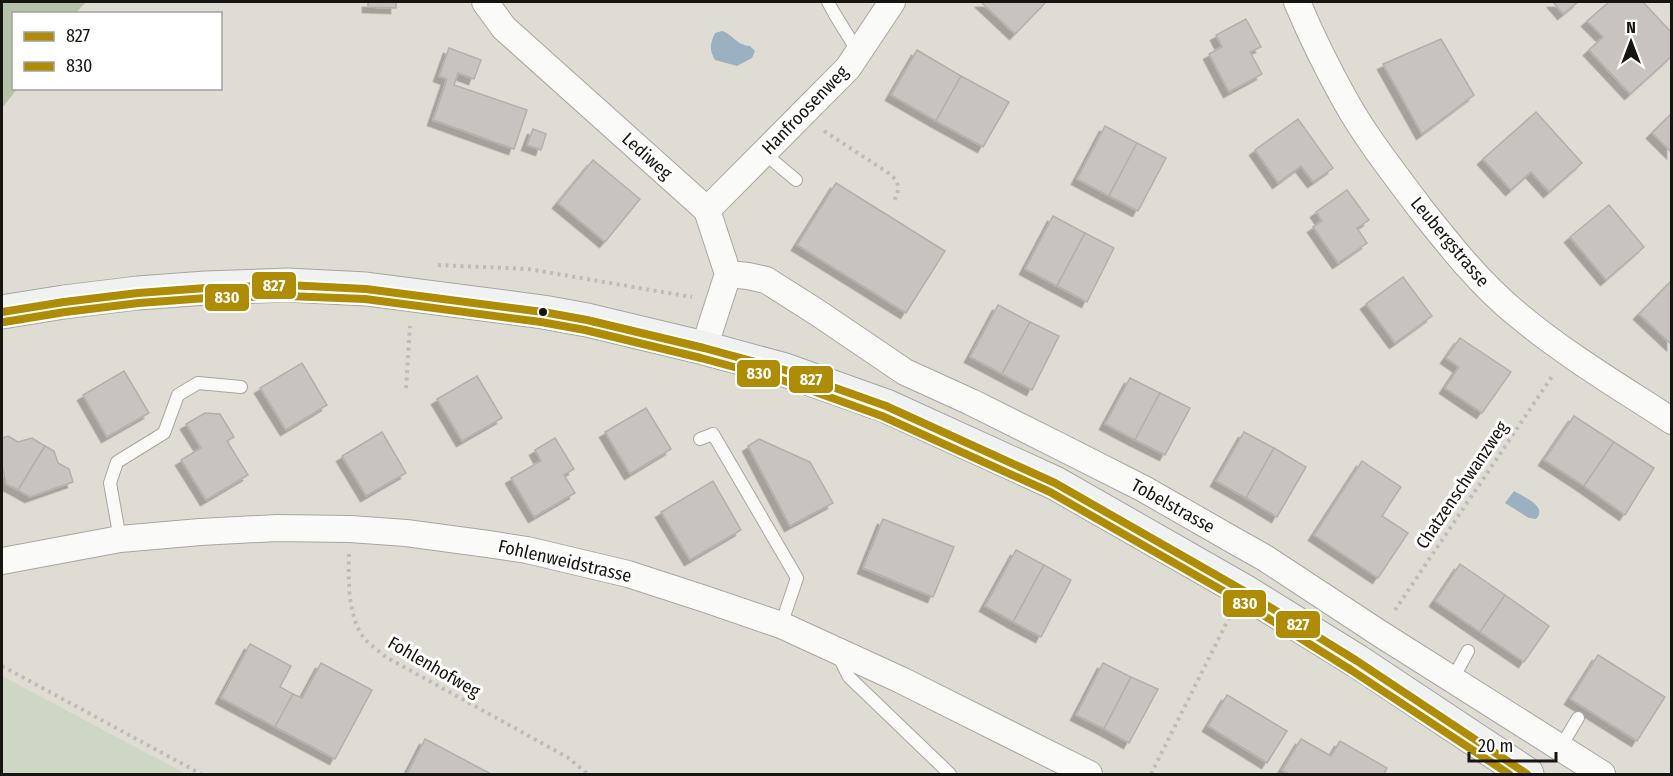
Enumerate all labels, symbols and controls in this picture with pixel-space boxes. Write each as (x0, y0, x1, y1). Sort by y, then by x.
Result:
legend (12, 12, 222, 90)
north arrow (1601, 12, 1661, 72)
text: N (1626, 18, 1636, 37)
text: 827 (66, 25, 90, 47)
text: 830 (66, 55, 93, 77)
street label: Hanfroosenweg (757, 61, 853, 159)
street label: Lediweg (617, 128, 677, 185)
street label: Leubergstrasse (1406, 192, 1494, 292)
line badge: 827 (251, 271, 297, 300)
text: 827 (263, 276, 285, 295)
line badge: 830 (204, 283, 250, 312)
text: 830 (215, 288, 240, 307)
unlabelled marker (537, 306, 549, 318)
line badge: 830 (736, 359, 781, 388)
text: 830 (747, 364, 772, 383)
line badge: 827 (788, 365, 834, 394)
text: 827 (800, 370, 822, 389)
street label: Chatzenschwanzweg (1411, 416, 1513, 553)
street label: Tobelstrasse (1127, 474, 1219, 538)
street label: Fohlenweidstrasse (496, 535, 634, 587)
line badge: 830 (1222, 589, 1267, 618)
text: 830 (1233, 594, 1258, 613)
line badge: 827 (1275, 610, 1321, 639)
text: 827 (1287, 615, 1309, 634)
street label: Fohlenhofweg (384, 632, 485, 703)
scale bar (1469, 725, 1556, 763)
text: 20 m (1478, 735, 1513, 757)

